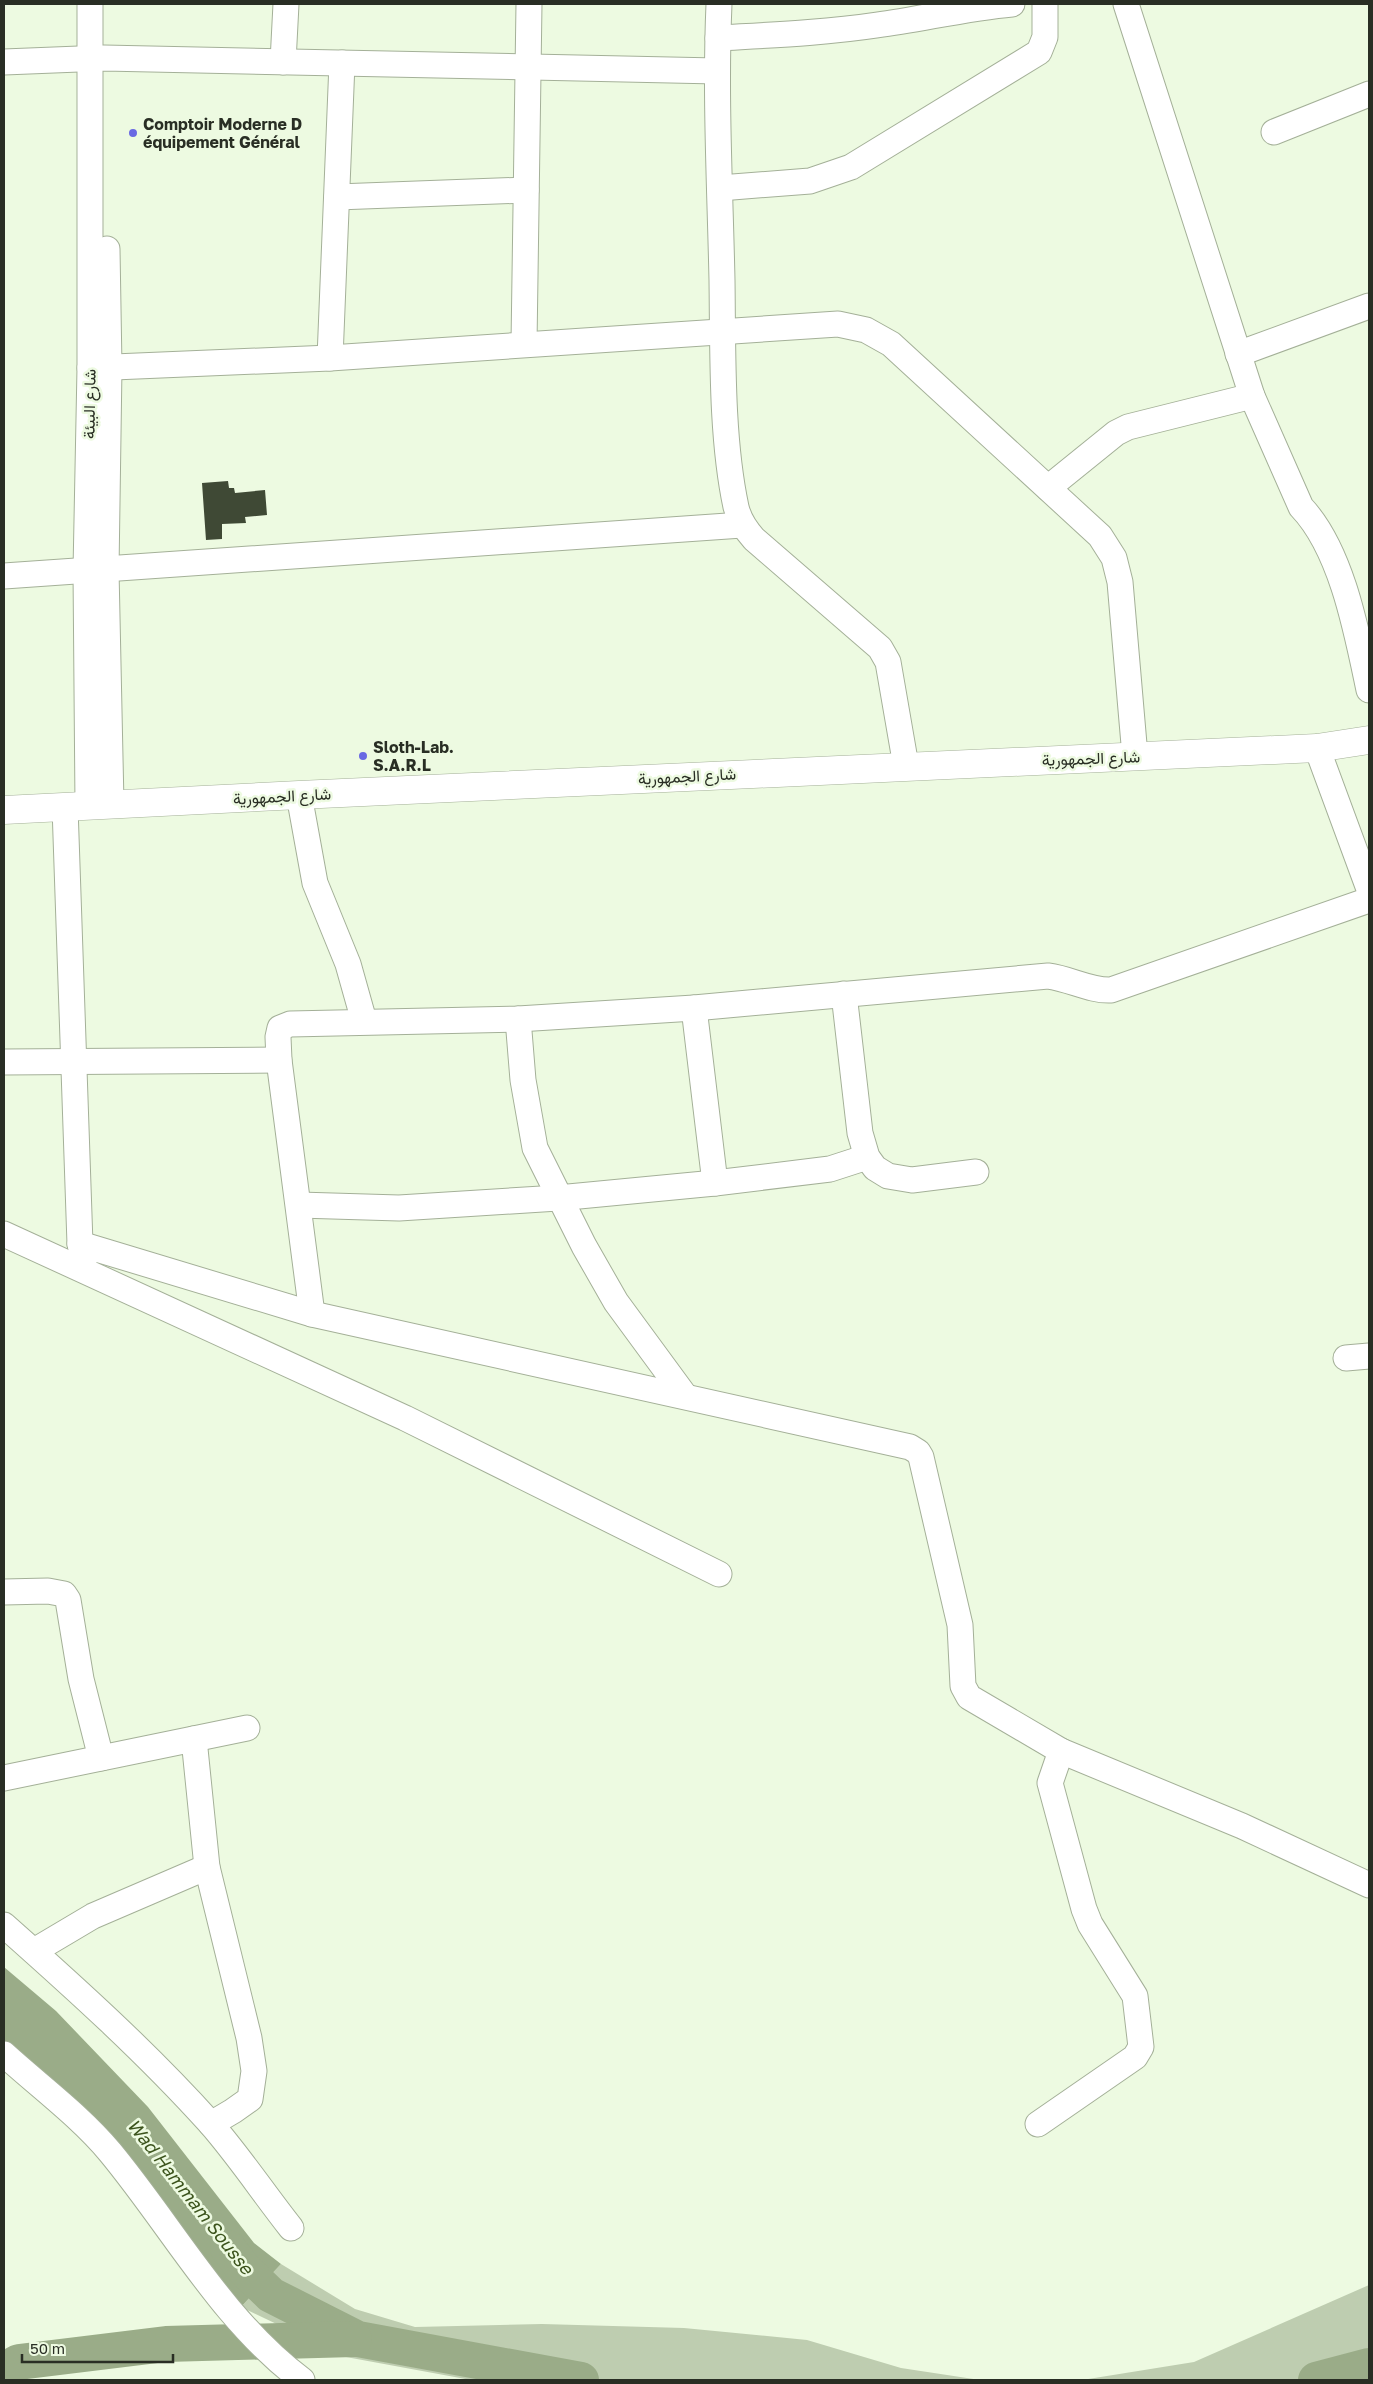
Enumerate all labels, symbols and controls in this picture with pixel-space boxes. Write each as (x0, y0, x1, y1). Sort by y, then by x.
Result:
place label: Comptoir Moderne D équipement Général (143, 114, 302, 152)
marker: Comptoir Moderne D équipement Général (127, 127, 139, 139)
street label: شارع البيئة (78, 369, 102, 439)
place label: Sloth-Lab. S.A.R.L (373, 737, 454, 775)
street label: شارع الجمهورية (1041, 746, 1141, 772)
marker: Sloth-Lab. S.A.R.L (357, 750, 369, 762)
street label: شارع الجمهورية (637, 763, 737, 791)
street label: شارع الجمهورية (232, 783, 332, 811)
water label: Wad Hammam Sousse (123, 2114, 259, 2280)
scale bar (22, 2332, 174, 2364)
text: 50 m (30, 2339, 65, 2357)

